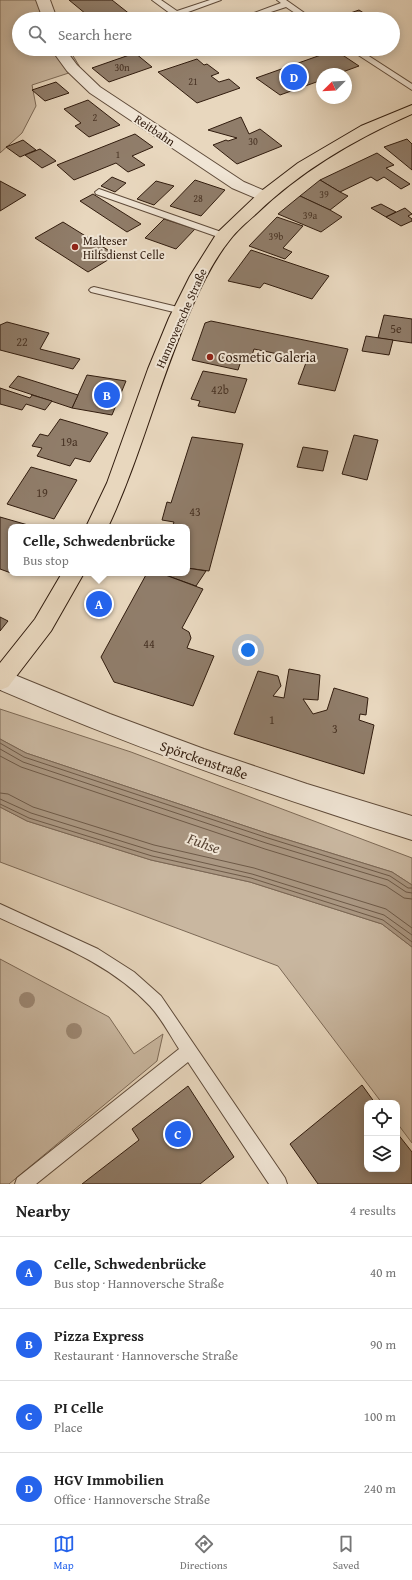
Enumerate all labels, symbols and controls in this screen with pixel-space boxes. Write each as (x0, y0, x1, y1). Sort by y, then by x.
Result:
search box (12, 12, 400, 56)
icon: search (26, 23, 48, 45)
text: Search here (58, 24, 132, 45)
house number: 30n (114, 60, 130, 75)
pin: D (281, 62, 307, 92)
north arrow (316, 68, 352, 104)
house number: 21 (188, 74, 198, 89)
house number: 2 (93, 110, 98, 125)
street label: Reitbahn (131, 110, 179, 150)
house number: 30 (248, 134, 258, 149)
house number: 1 (116, 147, 121, 162)
house number: 39 (319, 187, 329, 202)
house number: 28 (193, 191, 203, 206)
house number: 39a (303, 208, 317, 223)
house number: 39b (269, 229, 283, 244)
place label: Malteser Hilfsdienst Celle (83, 232, 165, 263)
marker: Malteser Hilfsdienst Celle (70, 242, 80, 252)
street label: Hannoversche Straße (151, 265, 211, 371)
house number: 5e (390, 320, 402, 337)
house number: 22 (16, 333, 28, 350)
place label: Cosmetic Galeria (218, 347, 317, 367)
marker: Cosmetic Galeria (205, 352, 215, 362)
pin: B (94, 380, 120, 410)
house number: 42b (211, 381, 229, 398)
house number: 19a (60, 433, 78, 450)
house number: 19 (36, 484, 48, 501)
house number: 43 (189, 503, 201, 520)
popup (8, 524, 190, 576)
text: Celle, Schwedenbrücke (23, 530, 175, 551)
text: Bus stop (23, 551, 69, 570)
pin: A (86, 589, 112, 619)
house number: 44 (143, 635, 155, 652)
your location (238, 640, 258, 660)
house number: 1 (269, 711, 275, 728)
house number: 3 (332, 720, 338, 737)
street label: Spörckenstraße (157, 736, 251, 785)
water label: Fuhse (184, 827, 223, 859)
map controls (364, 1100, 400, 1172)
button: locate (364, 1100, 400, 1136)
pin: C (165, 1119, 191, 1149)
button: layers (364, 1136, 400, 1172)
text: Nearby (16, 1198, 70, 1223)
text: 4 results (350, 1201, 396, 1220)
text: Celle, Schwedenbrücke (54, 1253, 206, 1274)
text: A (25, 1263, 33, 1282)
text: 40 m (370, 1263, 396, 1282)
text: Bus stop · Hannoversche Straße (54, 1274, 224, 1293)
text: Pizza Express (54, 1325, 144, 1346)
text: B (25, 1335, 33, 1354)
text: 90 m (370, 1335, 396, 1354)
text: Restaurant · Hannoversche Straße (54, 1346, 238, 1365)
text: PI Celle (54, 1397, 104, 1418)
text: C (25, 1407, 33, 1426)
text: 100 m (364, 1407, 396, 1426)
text: Place (54, 1418, 83, 1437)
text: HGV Immobilien (54, 1469, 164, 1490)
text: D (25, 1479, 33, 1498)
text: 240 m (364, 1479, 396, 1498)
text: Office · Hannoversche Straße (54, 1490, 210, 1509)
tab: Map (53, 1533, 75, 1573)
tab: Directions (180, 1533, 227, 1573)
tab: Saved (333, 1533, 359, 1573)

